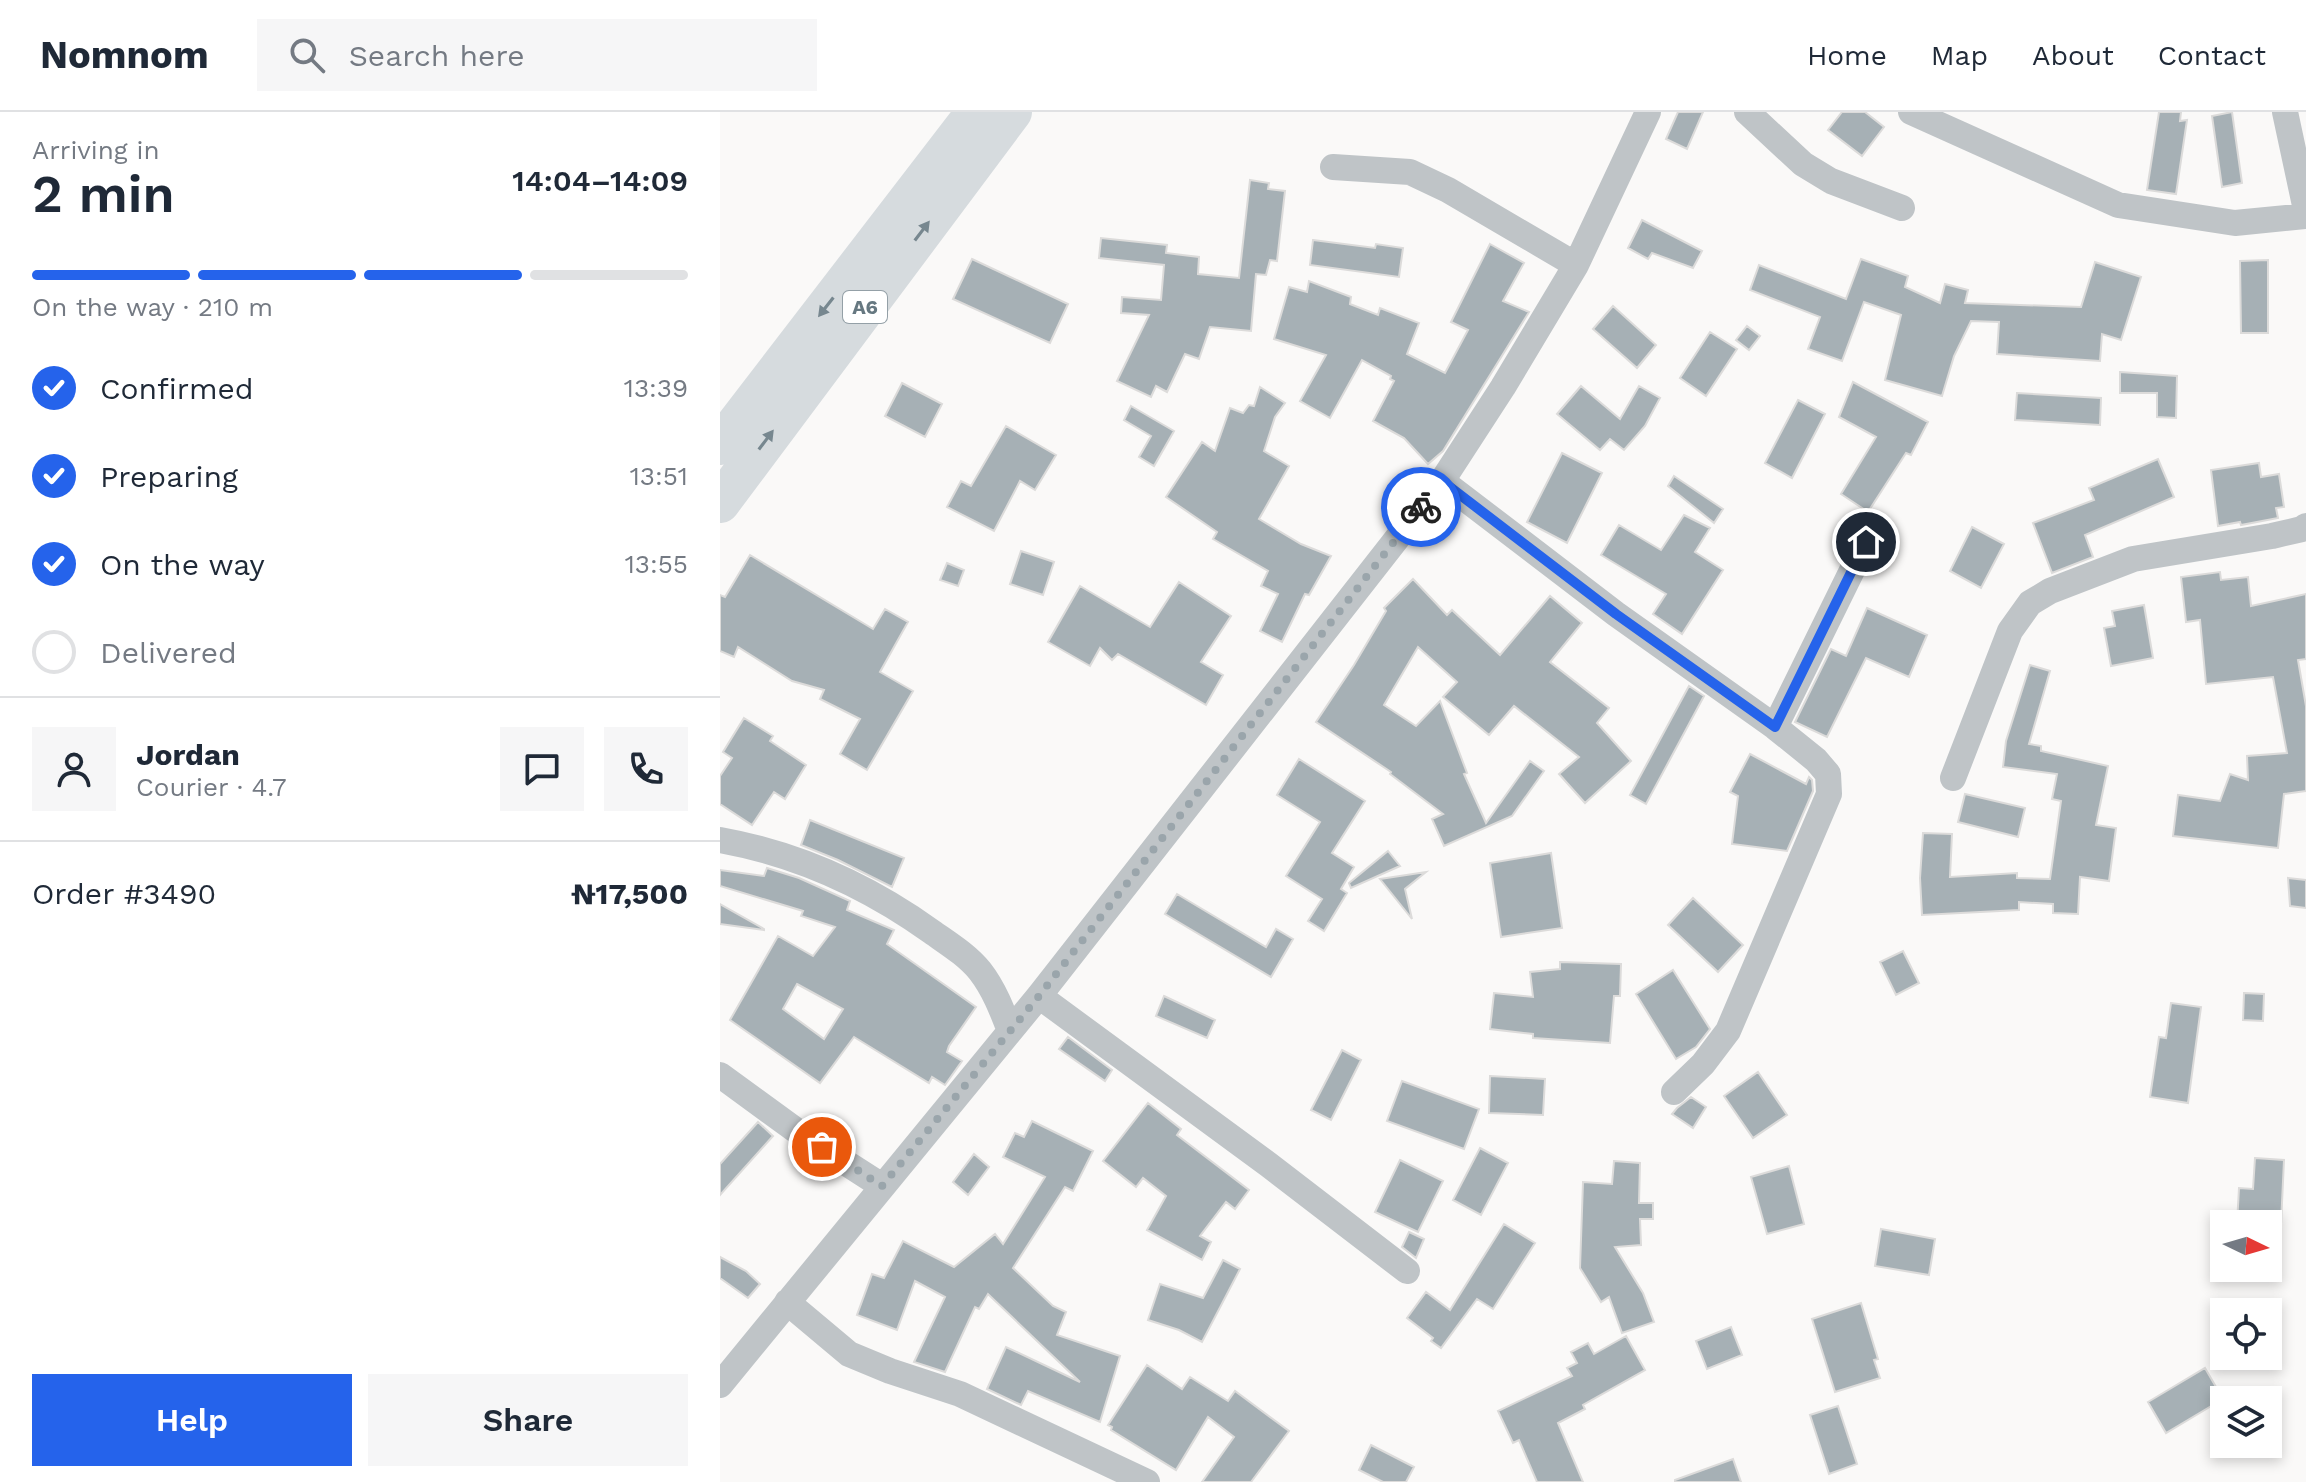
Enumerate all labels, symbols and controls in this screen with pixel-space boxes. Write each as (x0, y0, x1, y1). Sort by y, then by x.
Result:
search box (257, 19, 817, 91)
text: Nomnom (40, 33, 209, 77)
icon: search (285, 33, 329, 77)
text: Search here (349, 38, 524, 73)
text: Home (1807, 39, 1887, 72)
text: Map (1931, 39, 1988, 72)
text: About (2032, 39, 2114, 72)
text: Contact (2158, 39, 2266, 72)
text: Arriving in (32, 135, 160, 165)
text: 14:04–14:09 (512, 163, 688, 198)
text: 2 min (32, 164, 175, 225)
one-way arrow (913, 221, 929, 242)
road number: A6 (843, 291, 887, 323)
text: On the way · 210 m (32, 292, 273, 322)
one-way arrow (818, 297, 834, 317)
icon: check (32, 366, 76, 410)
text: Confirmed (100, 371, 254, 406)
text: 13:39 (624, 373, 688, 403)
one-way arrow (758, 430, 774, 450)
icon: check (32, 454, 76, 498)
text: Preparing (100, 459, 238, 494)
text: 13:51 (630, 461, 688, 491)
courier (1381, 467, 1461, 547)
icon: bike (1399, 485, 1443, 529)
pin (1832, 508, 1900, 576)
icon: home (1844, 520, 1888, 564)
icon: check (32, 542, 76, 586)
text: On the way (100, 547, 265, 582)
text: 13:55 (625, 549, 688, 579)
text: Delivered (100, 635, 237, 670)
button: person (32, 727, 116, 811)
button: chat (500, 727, 584, 811)
button: phone (604, 727, 688, 811)
text: Jordan (136, 737, 240, 772)
text: Courier · 4.7 (136, 772, 286, 802)
text: Order #3490 (32, 876, 216, 911)
text: ₦17,500 (571, 876, 688, 911)
pin (788, 1113, 856, 1181)
icon: bag (800, 1125, 844, 1169)
north arrow (2210, 1210, 2282, 1282)
map controls (2210, 1210, 2282, 1458)
button: locate (2210, 1298, 2282, 1370)
button: Help (32, 1374, 352, 1466)
button: Share (368, 1374, 688, 1466)
button: layers (2210, 1386, 2282, 1458)

